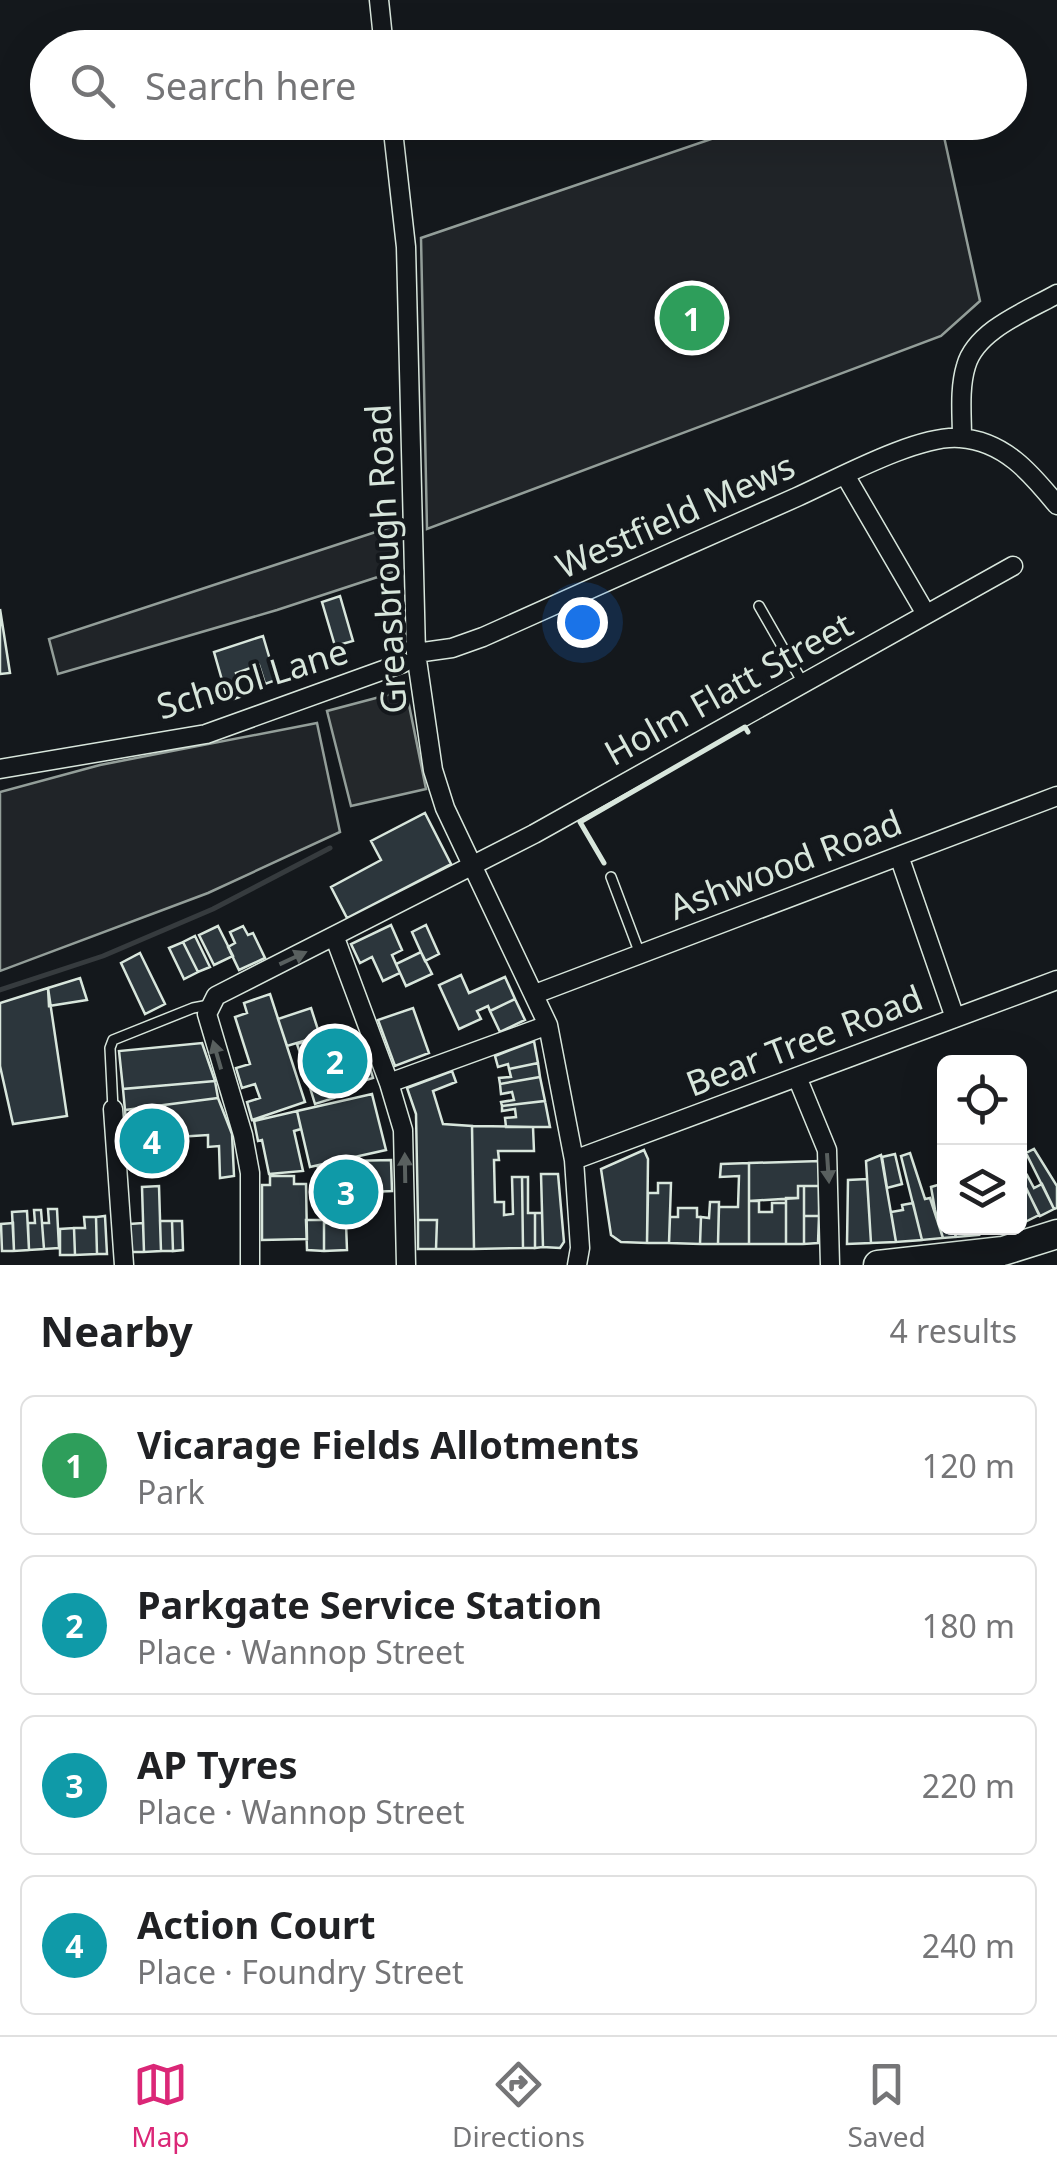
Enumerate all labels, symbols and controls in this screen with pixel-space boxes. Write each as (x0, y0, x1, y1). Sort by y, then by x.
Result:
search box (30, 30, 1027, 140)
icon: search (65, 58, 120, 113)
text: Search here (145, 59, 356, 111)
pin: 1 (660, 280, 724, 356)
street label: Greasbrough Road (353, 403, 417, 715)
street label: Westfield Mews (548, 441, 802, 589)
your location (557, 597, 608, 648)
street label: Holm Flatt Street (596, 600, 860, 776)
street label: School Lane (151, 627, 353, 729)
street label: Ashwood Road (662, 798, 908, 930)
one-way arrow (279, 949, 308, 966)
street label: Bear Tree Road (679, 973, 929, 1107)
pin: 2 (302, 1024, 368, 1098)
one-way arrow (209, 1039, 224, 1069)
map controls (937, 1055, 1027, 1235)
button: locate (937, 1055, 1027, 1145)
pin: 4 (120, 1104, 184, 1178)
button: layers (937, 1145, 1027, 1235)
one-way arrow (396, 1151, 412, 1183)
one-way arrow (820, 1153, 836, 1184)
pin: 3 (314, 1154, 378, 1230)
text: Nearby (40, 1302, 193, 1359)
text: 4 results (890, 1309, 1017, 1352)
text: Vicarage Fields Allotments (137, 1418, 639, 1470)
text: 1 (65, 1444, 84, 1487)
text: 120 m (922, 1444, 1015, 1487)
text: Park (137, 1470, 205, 1513)
text: Parkgate Service Station (137, 1578, 602, 1630)
text: 2 (65, 1604, 84, 1647)
text: 180 m (922, 1604, 1015, 1647)
text: Place · Wannop Street (137, 1630, 465, 1673)
text: AP Tyres (137, 1738, 298, 1790)
text: 3 (65, 1764, 84, 1807)
text: 220 m (922, 1764, 1015, 1807)
text: Place · Wannop Street (137, 1790, 465, 1833)
text: Action Court (137, 1898, 375, 1950)
text: 4 (65, 1924, 84, 1967)
text: 240 m (922, 1924, 1015, 1967)
text: Place · Foundry Street (137, 1950, 464, 1993)
tab: Map (131, 2057, 190, 2155)
tab: Directions (452, 2057, 585, 2155)
tab: Saved (847, 2057, 926, 2155)

